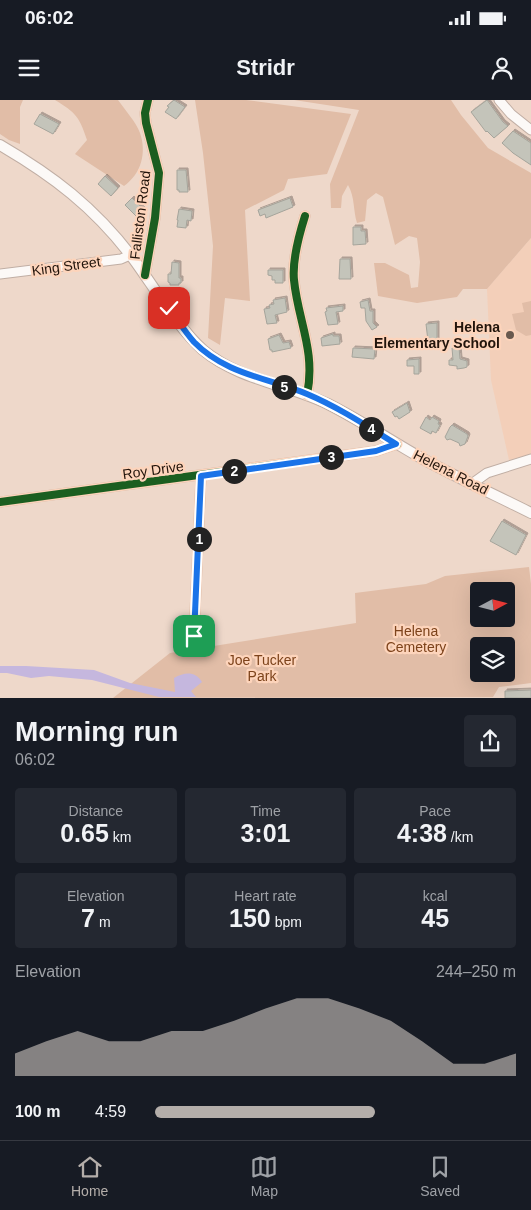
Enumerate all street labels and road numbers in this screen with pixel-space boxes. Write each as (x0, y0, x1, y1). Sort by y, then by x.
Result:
street label: Falliston Road (127, 170, 153, 260)
street label: King Street (31, 253, 102, 279)
street label: Helena Road (411, 446, 491, 498)
street label: Roy Drive (121, 458, 185, 482)

